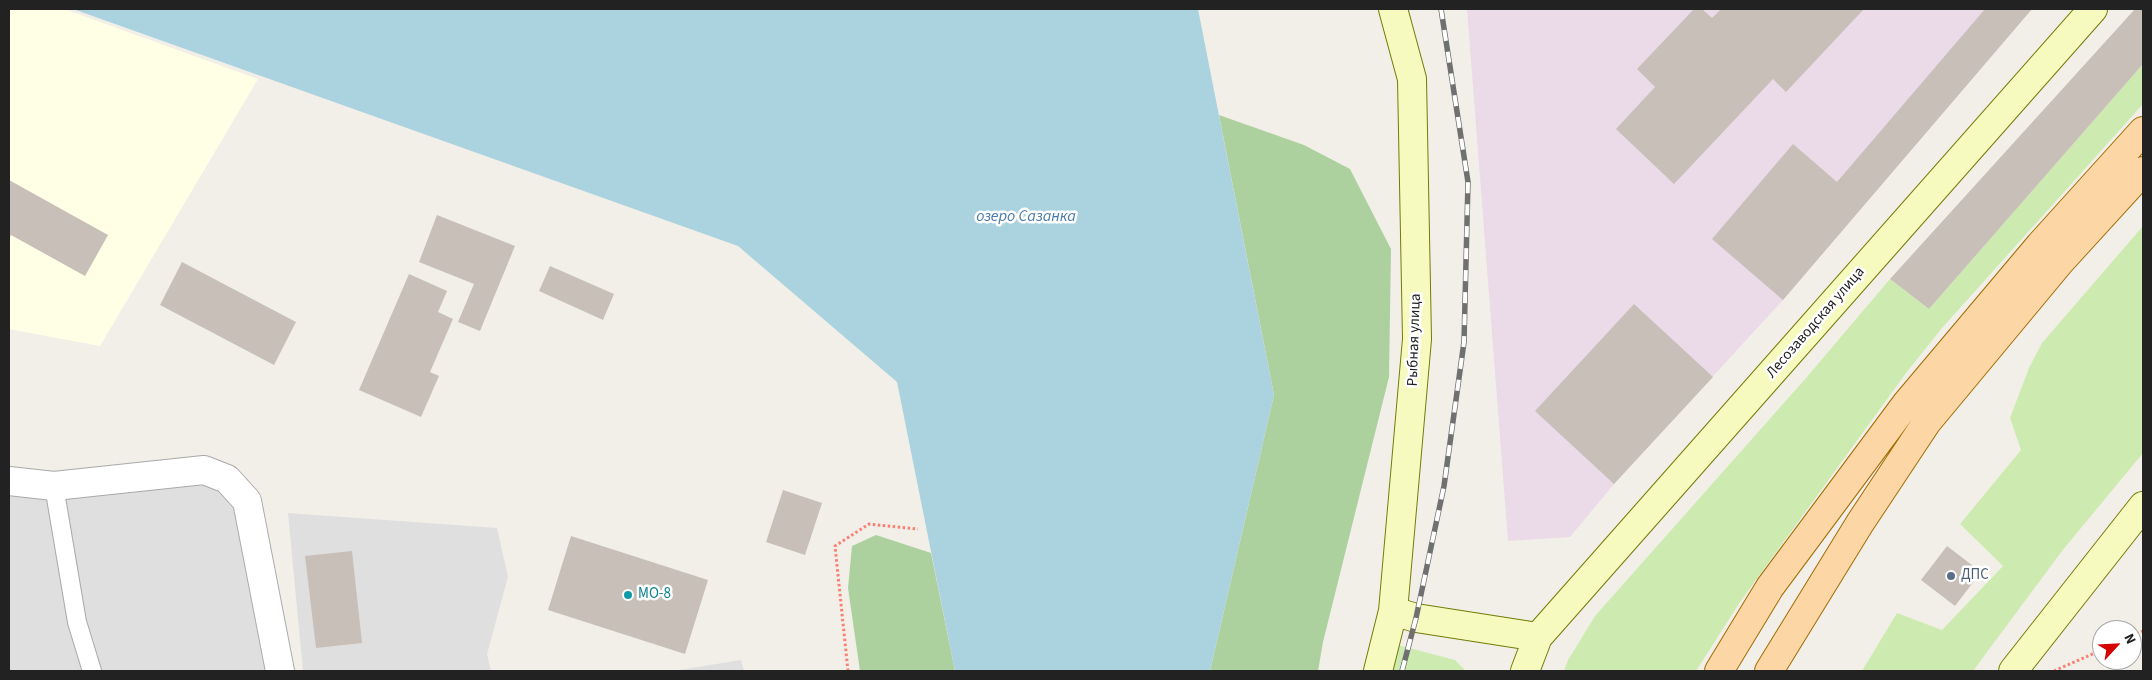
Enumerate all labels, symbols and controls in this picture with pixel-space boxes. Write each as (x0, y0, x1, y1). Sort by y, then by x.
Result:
water label: озеро Сазанка (976, 207, 1076, 227)
street label: Лесозаводская улица (1763, 264, 1869, 382)
street label: Рыбная улица (1404, 293, 1426, 387)
place label: ДПС (1961, 567, 1989, 585)
marker: ДПС (1945, 570, 1957, 582)
place label: MO-8 (638, 586, 671, 604)
marker: MO-8 (622, 589, 634, 601)
north arrow (2092, 620, 2142, 670)
text: N (2119, 631, 2141, 648)

